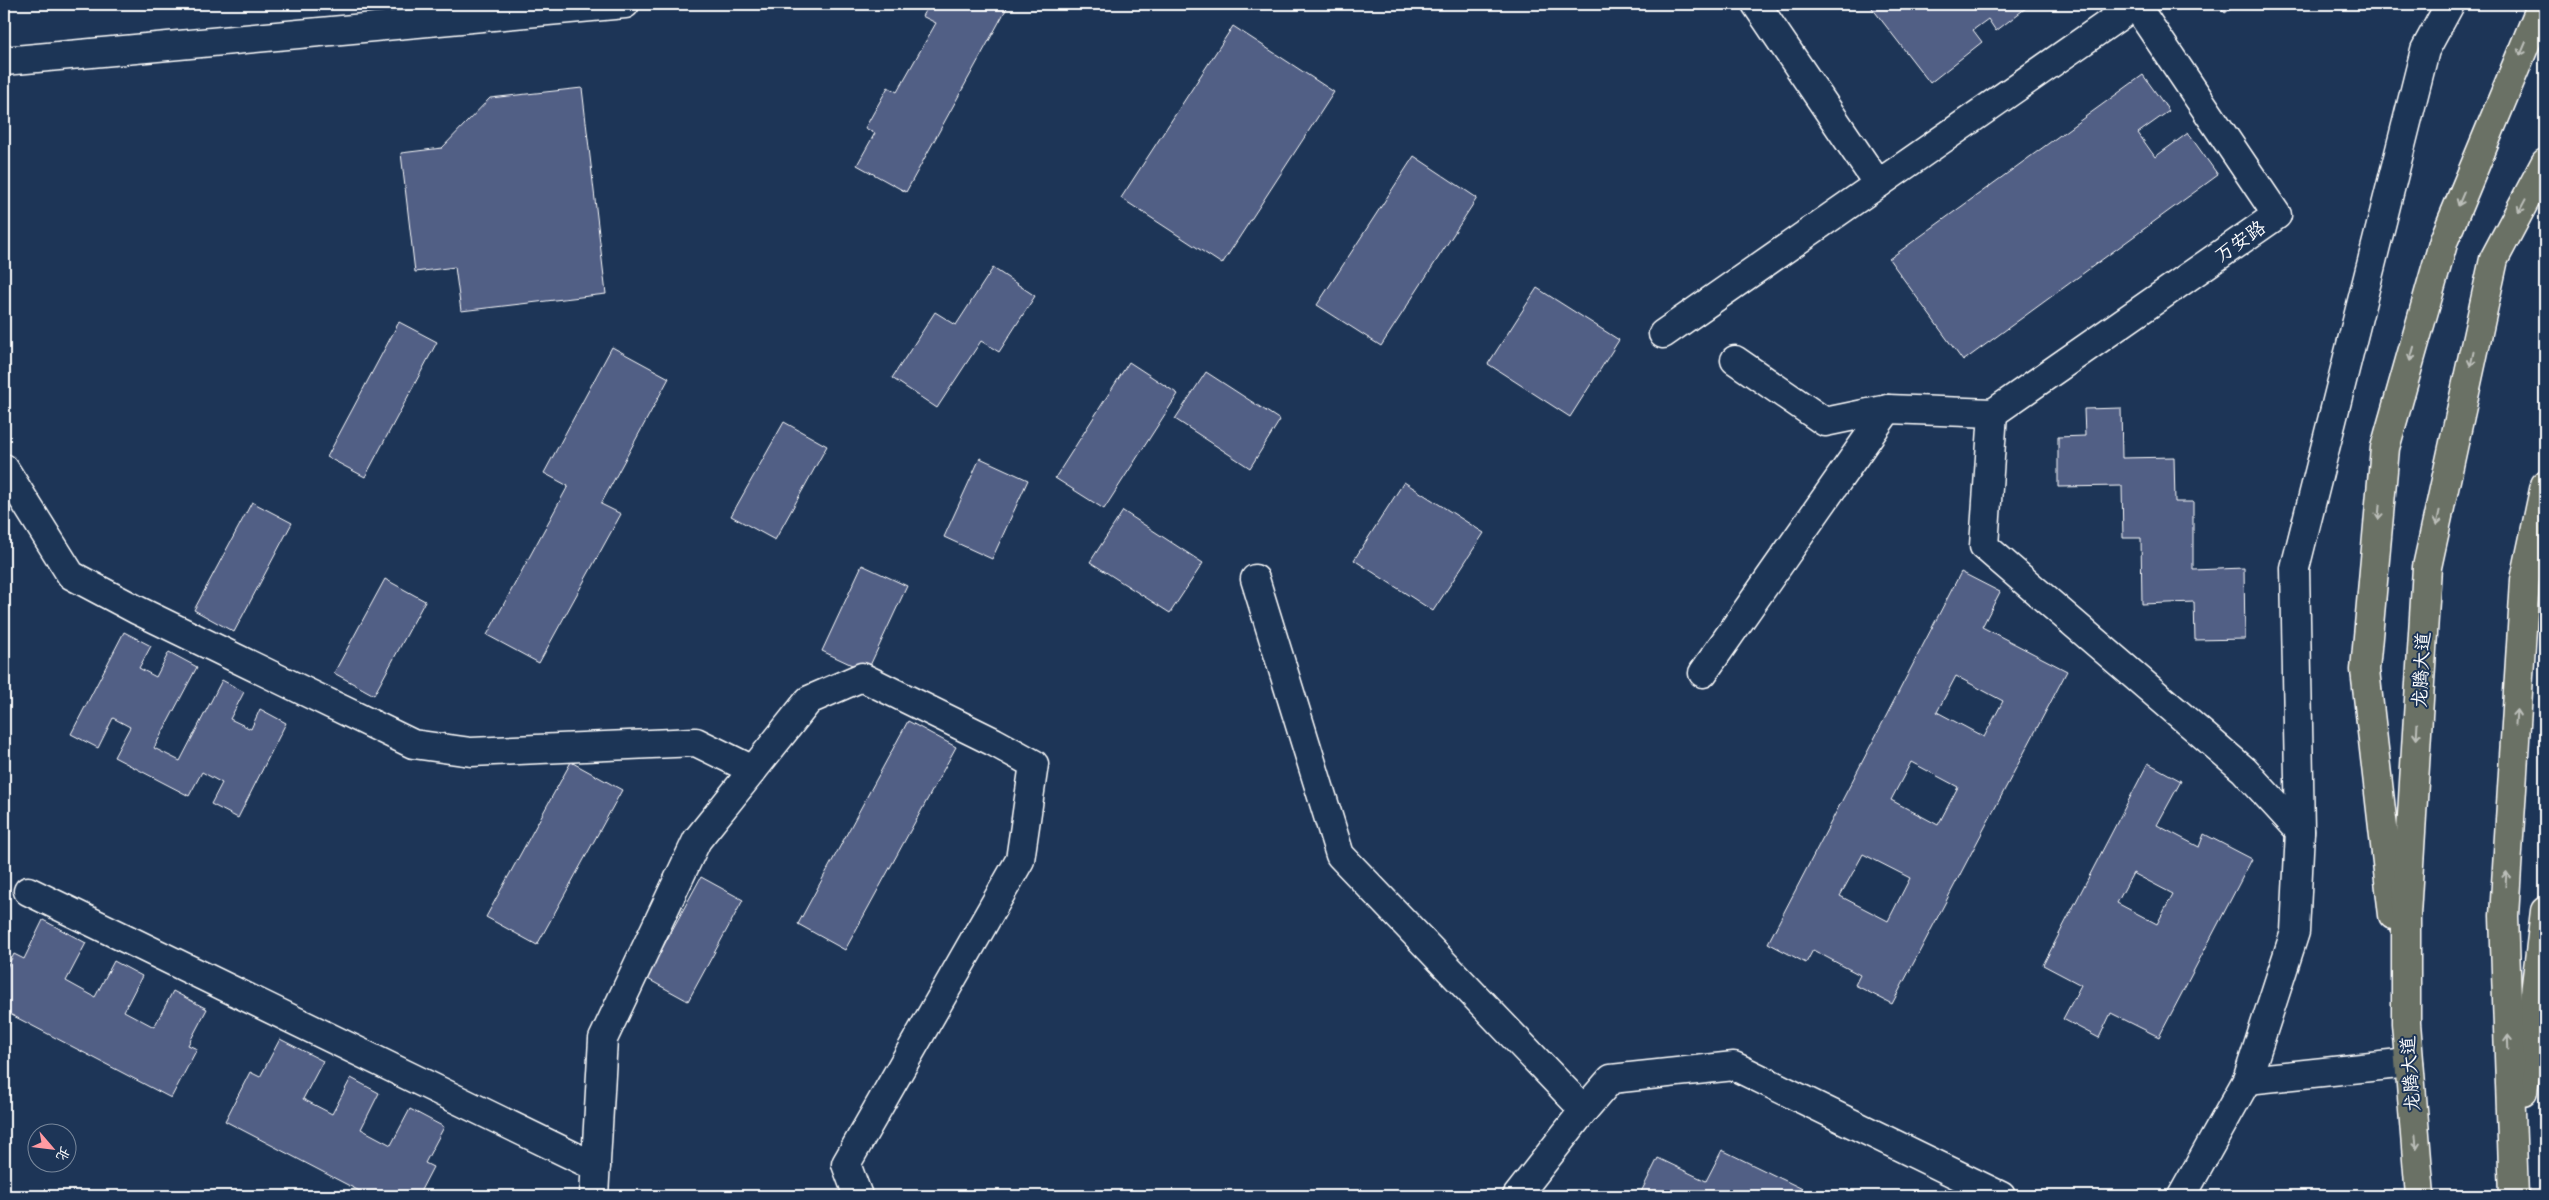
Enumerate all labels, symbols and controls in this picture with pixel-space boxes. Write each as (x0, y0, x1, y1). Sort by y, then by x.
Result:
one-way arrow (2518, 41, 2527, 56)
one-way arrow (2455, 191, 2465, 206)
one-way arrow (2517, 198, 2526, 213)
street label: 万安路 (2210, 215, 2270, 267)
one-way arrow (2406, 345, 2416, 361)
one-way arrow (2467, 351, 2477, 367)
one-way arrow (2374, 504, 2384, 520)
one-way arrow (2433, 510, 2442, 526)
street label: 龙腾大道 (2408, 631, 2434, 709)
one-way arrow (2512, 710, 2521, 726)
one-way arrow (2413, 723, 2422, 739)
one-way arrow (2502, 872, 2511, 888)
one-way arrow (2503, 1034, 2513, 1050)
street label: 龙腾大道 (2396, 1035, 2424, 1113)
north arrow (28, 1122, 78, 1172)
one-way arrow (2411, 1133, 2420, 1149)
text: 北 (52, 1144, 74, 1164)

